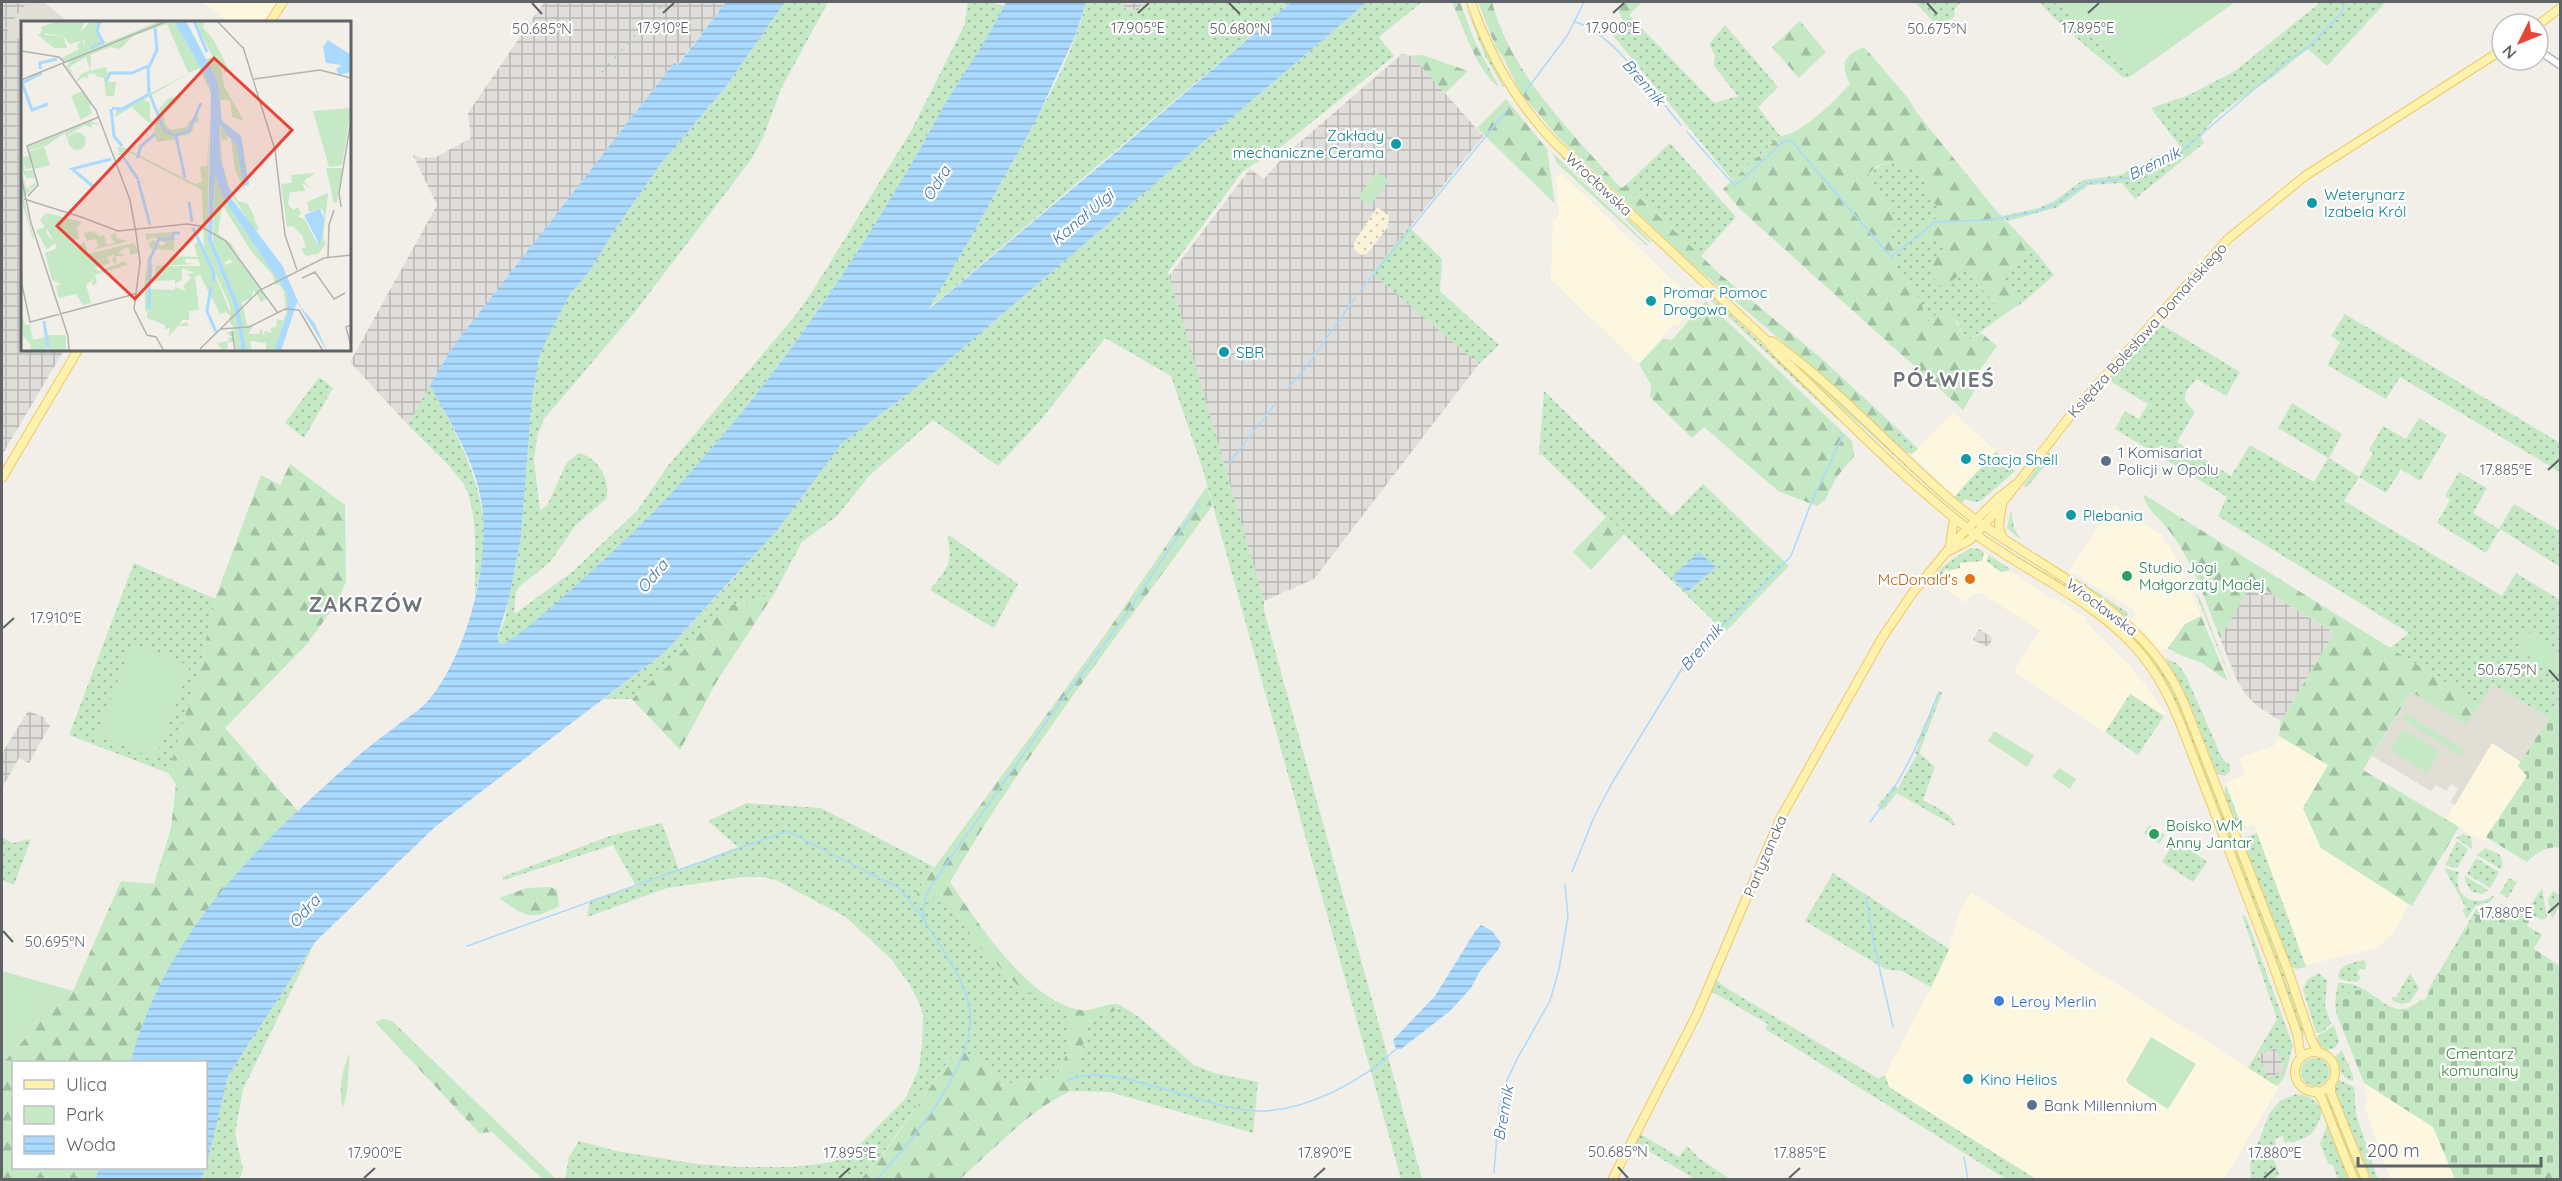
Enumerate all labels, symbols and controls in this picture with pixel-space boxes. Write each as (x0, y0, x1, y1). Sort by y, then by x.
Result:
north arrow (2490, 12, 2550, 72)
text: 17.910°E (637, 18, 689, 37)
text: 17.905°E (1111, 18, 1165, 37)
text: 17.900°E (1586, 18, 1640, 37)
text: 17.895°E (2061, 18, 2115, 37)
text: 50.685°N (512, 19, 572, 38)
text: 50.680°N (1210, 19, 1270, 38)
text: 50.675°N (1907, 19, 1967, 38)
inset map (21, 21, 351, 351)
text: N (2498, 41, 2520, 63)
water label: Brennik (1618, 54, 1671, 111)
place label: Zakłady mechaniczne Cerama (1233, 126, 1384, 162)
marker: Zakłady mechaniczne Cerama (1389, 137, 1403, 151)
water label: Brennik (2125, 141, 2185, 184)
street label: Wrocławska (1562, 148, 1636, 220)
water label: Odra (918, 161, 955, 204)
water label: Kanał Ulgi (1047, 184, 1119, 249)
place label: Weterynarz Izabela Król (2324, 185, 2407, 221)
marker: Weterynarz Izabela Król (2305, 196, 2319, 210)
street label: Księdza Bolesława Domańskiego (2063, 239, 2231, 421)
place label: Promar Pomoc Drogowa (1663, 283, 1768, 319)
marker: Promar Pomoc Drogowa (1644, 294, 1658, 308)
place label: SBR (1236, 343, 1264, 362)
marker: SBR (1217, 345, 1231, 359)
district label: PÓŁWIEŚ (1893, 366, 1995, 392)
place label: 1 Komisariat Policji w Opolu (2118, 443, 2219, 479)
place label: Stacja Shell (1978, 450, 2058, 469)
marker: Stacja Shell (1959, 452, 1973, 466)
marker: 1 Komisariat Policji w Opolu (2099, 454, 2113, 468)
text: 17.885°E (2480, 460, 2532, 479)
place label: Plebania (2083, 506, 2143, 525)
marker: Plebania (2064, 508, 2078, 522)
water label: Odra (632, 554, 673, 597)
place label: Studio Jogi Małgorzaty Madej (2139, 558, 2265, 594)
marker: Studio Jogi Małgorzaty Madej (2120, 569, 2134, 583)
place label: McDonald's (1878, 570, 1958, 589)
marker: McDonald's (1963, 572, 1977, 586)
street label: Wrocławska (2063, 574, 2141, 640)
district label: ZAKRZÓW (308, 591, 424, 617)
text: 17.910°E (30, 608, 82, 627)
water label: Brennik (1675, 618, 1728, 675)
text: 50.675°N (2477, 660, 2537, 679)
street label: Partyzancka (1739, 812, 1791, 900)
place label: Boisko WM Anny Jantar (2166, 816, 2252, 852)
marker: Boisko WM Anny Jantar (2147, 827, 2161, 841)
water label: Odra (284, 889, 325, 932)
text: 17.880°E (2479, 903, 2533, 922)
text: 50.695°N (25, 932, 85, 951)
place label: Leroy Merlin (2011, 992, 2097, 1011)
marker: Leroy Merlin (1992, 994, 2006, 1008)
park label: Cmentarz komunalny (2441, 1044, 2519, 1080)
legend (12, 1061, 207, 1169)
place label: Kino Helios (1980, 1070, 2057, 1089)
marker: Kino Helios (1961, 1072, 1975, 1086)
text: Ulica (66, 1073, 107, 1096)
water label: Brennik (1488, 1082, 1518, 1142)
place label: Bank Millennium (2044, 1096, 2157, 1115)
marker: Bank Millennium (2025, 1098, 2039, 1112)
text: Park (66, 1103, 104, 1126)
scale bar (2358, 1130, 2541, 1168)
text: Woda (66, 1133, 116, 1156)
text: 200 m (2367, 1139, 2420, 1162)
text: 50.685°N (1588, 1142, 1648, 1161)
text: 17.900°E (348, 1143, 402, 1162)
text: 17.895°E (823, 1143, 877, 1162)
text: 17.890°E (1298, 1143, 1352, 1162)
text: 17.885°E (1774, 1143, 1826, 1162)
text: 17.880°E (2248, 1143, 2302, 1162)

